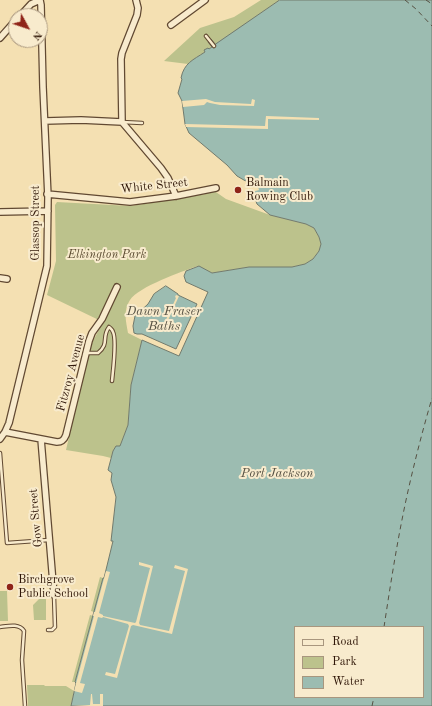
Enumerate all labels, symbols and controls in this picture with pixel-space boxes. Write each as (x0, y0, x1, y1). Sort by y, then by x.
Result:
north arrow (8, 8, 48, 48)
text: N (30, 29, 44, 42)
street label: White Street (120, 175, 188, 197)
place label: Balmain Rowing Club (246, 176, 313, 204)
street label: Glassop Street (29, 185, 43, 261)
marker: Balmain Rowing Club (233, 185, 243, 195)
park label: Elkington Park (68, 248, 146, 262)
water label: Dawn Fraser Baths (127, 304, 201, 335)
street label: Fitzroy Avenue (54, 333, 88, 413)
water label: Port Jackson (241, 466, 313, 482)
street label: Gow Street (26, 488, 46, 548)
place label: Birchgrove Public School (18, 573, 88, 601)
marker: Birchgrove Public School (5, 582, 15, 592)
legend (294, 626, 424, 698)
text: Road (332, 636, 359, 648)
text: Park (332, 656, 357, 668)
text: Water (332, 676, 364, 688)

